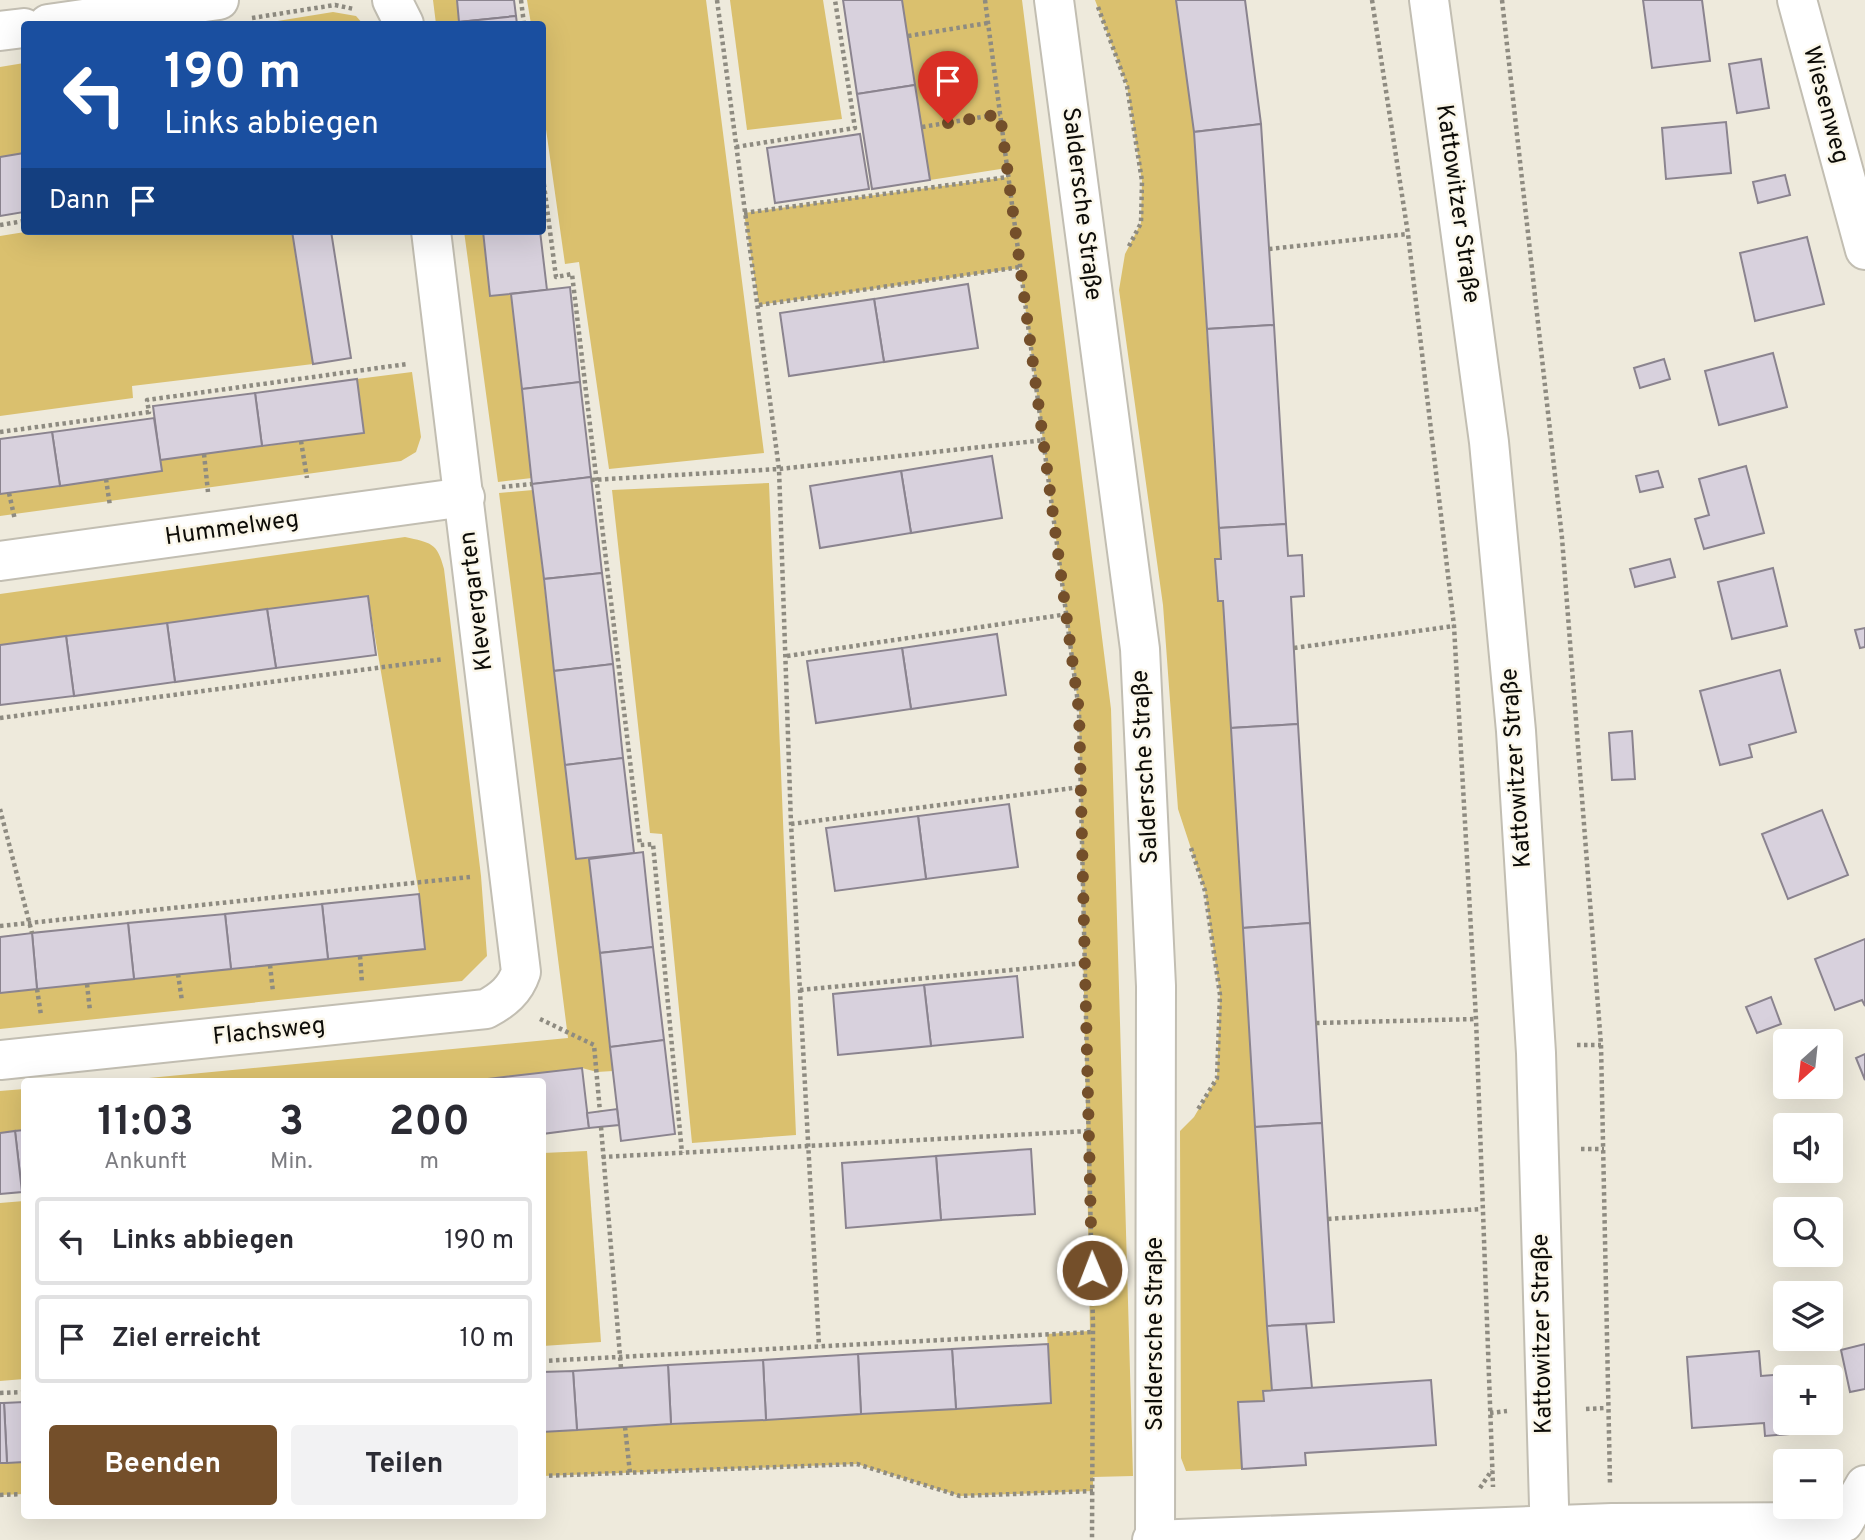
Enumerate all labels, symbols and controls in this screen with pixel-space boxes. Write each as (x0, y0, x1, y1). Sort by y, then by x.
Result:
street label: Wiesenweg (1795, 43, 1855, 167)
text: 190 m (164, 44, 301, 106)
icon: left (49, 49, 140, 140)
pin (918, 51, 978, 123)
icon: arrive (929, 62, 967, 100)
street label: Kattowitzer Straße (1428, 103, 1486, 305)
text: Links abbiegen (164, 105, 379, 145)
street label: Saldersche Straße (1054, 106, 1108, 302)
icon: arrive (124, 182, 162, 220)
text: Dann (49, 185, 110, 218)
street label: Hummelweg (163, 505, 301, 553)
street label: Klevergarten (454, 529, 500, 673)
street label: Kattowitzer Straße (1495, 667, 1539, 869)
street label: Saldersche Straße (1126, 669, 1166, 865)
street label: Flachsweg (211, 1011, 327, 1053)
north arrow (1773, 1029, 1843, 1099)
map controls (1773, 1029, 1843, 1519)
text: 11:03 (97, 1097, 194, 1150)
text: 3 (279, 1097, 304, 1150)
text: 200 (389, 1097, 470, 1150)
button: sound (1773, 1113, 1843, 1183)
text: Ankunft (104, 1148, 187, 1177)
text: Min. (270, 1148, 313, 1177)
text: m (420, 1148, 439, 1177)
button: search (1773, 1197, 1843, 1267)
icon: left (53, 1222, 91, 1260)
text: Links abbiegen (112, 1225, 294, 1258)
text: 190 m (444, 1225, 514, 1258)
position arrow (1055, 1233, 1129, 1307)
street label: Kattowitzer Straße (1526, 1234, 1560, 1434)
street label: Saldersche Straße (1141, 1237, 1171, 1431)
button: layers (1773, 1281, 1843, 1351)
icon: arrive (53, 1320, 91, 1358)
text: Ziel erreicht (112, 1323, 261, 1356)
text: 10 m (459, 1323, 514, 1356)
button: + (1773, 1365, 1843, 1435)
button: Beenden (49, 1425, 277, 1505)
button: Teilen (291, 1425, 518, 1505)
button: − (1773, 1449, 1843, 1519)

